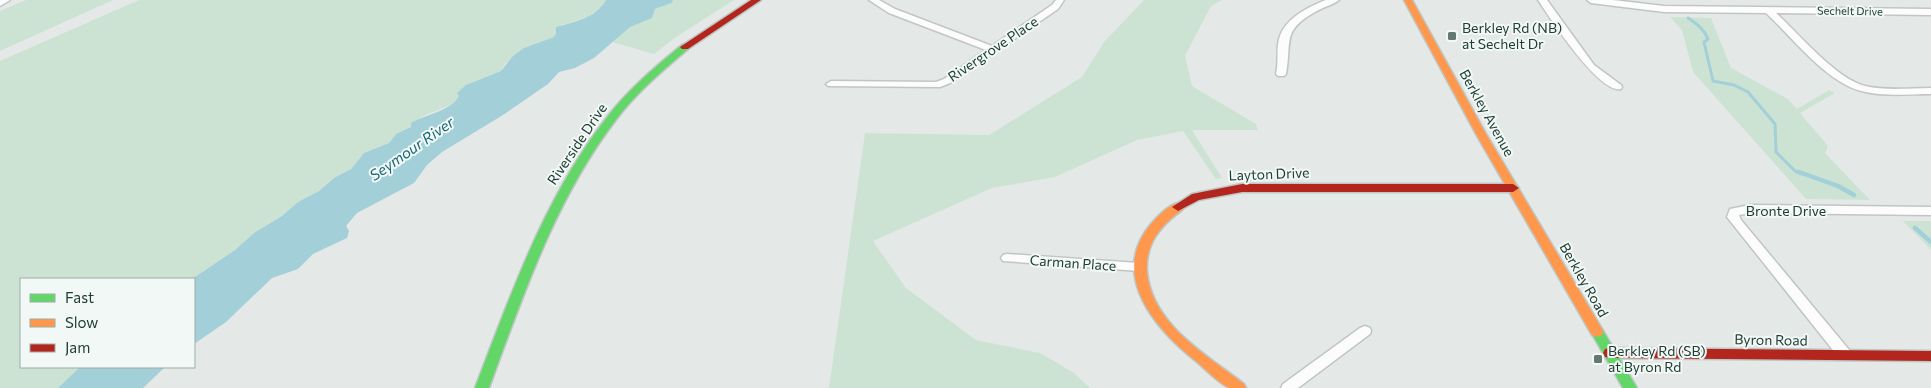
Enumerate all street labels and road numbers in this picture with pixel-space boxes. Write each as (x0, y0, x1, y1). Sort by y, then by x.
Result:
street label: Sechelt Drive (1817, 3, 1883, 18)
street label: Rivergrove Place (944, 12, 1041, 85)
street label: Berkley Avenue (1456, 66, 1518, 159)
street label: Riverside Drive (543, 100, 610, 188)
street label: Layton Drive (1228, 164, 1310, 183)
street label: Bronte Drive (1746, 202, 1826, 219)
street label: Berkley Road (1556, 240, 1613, 320)
street label: Carman Place (1029, 251, 1117, 274)
street label: Byron Road (1734, 330, 1808, 349)

